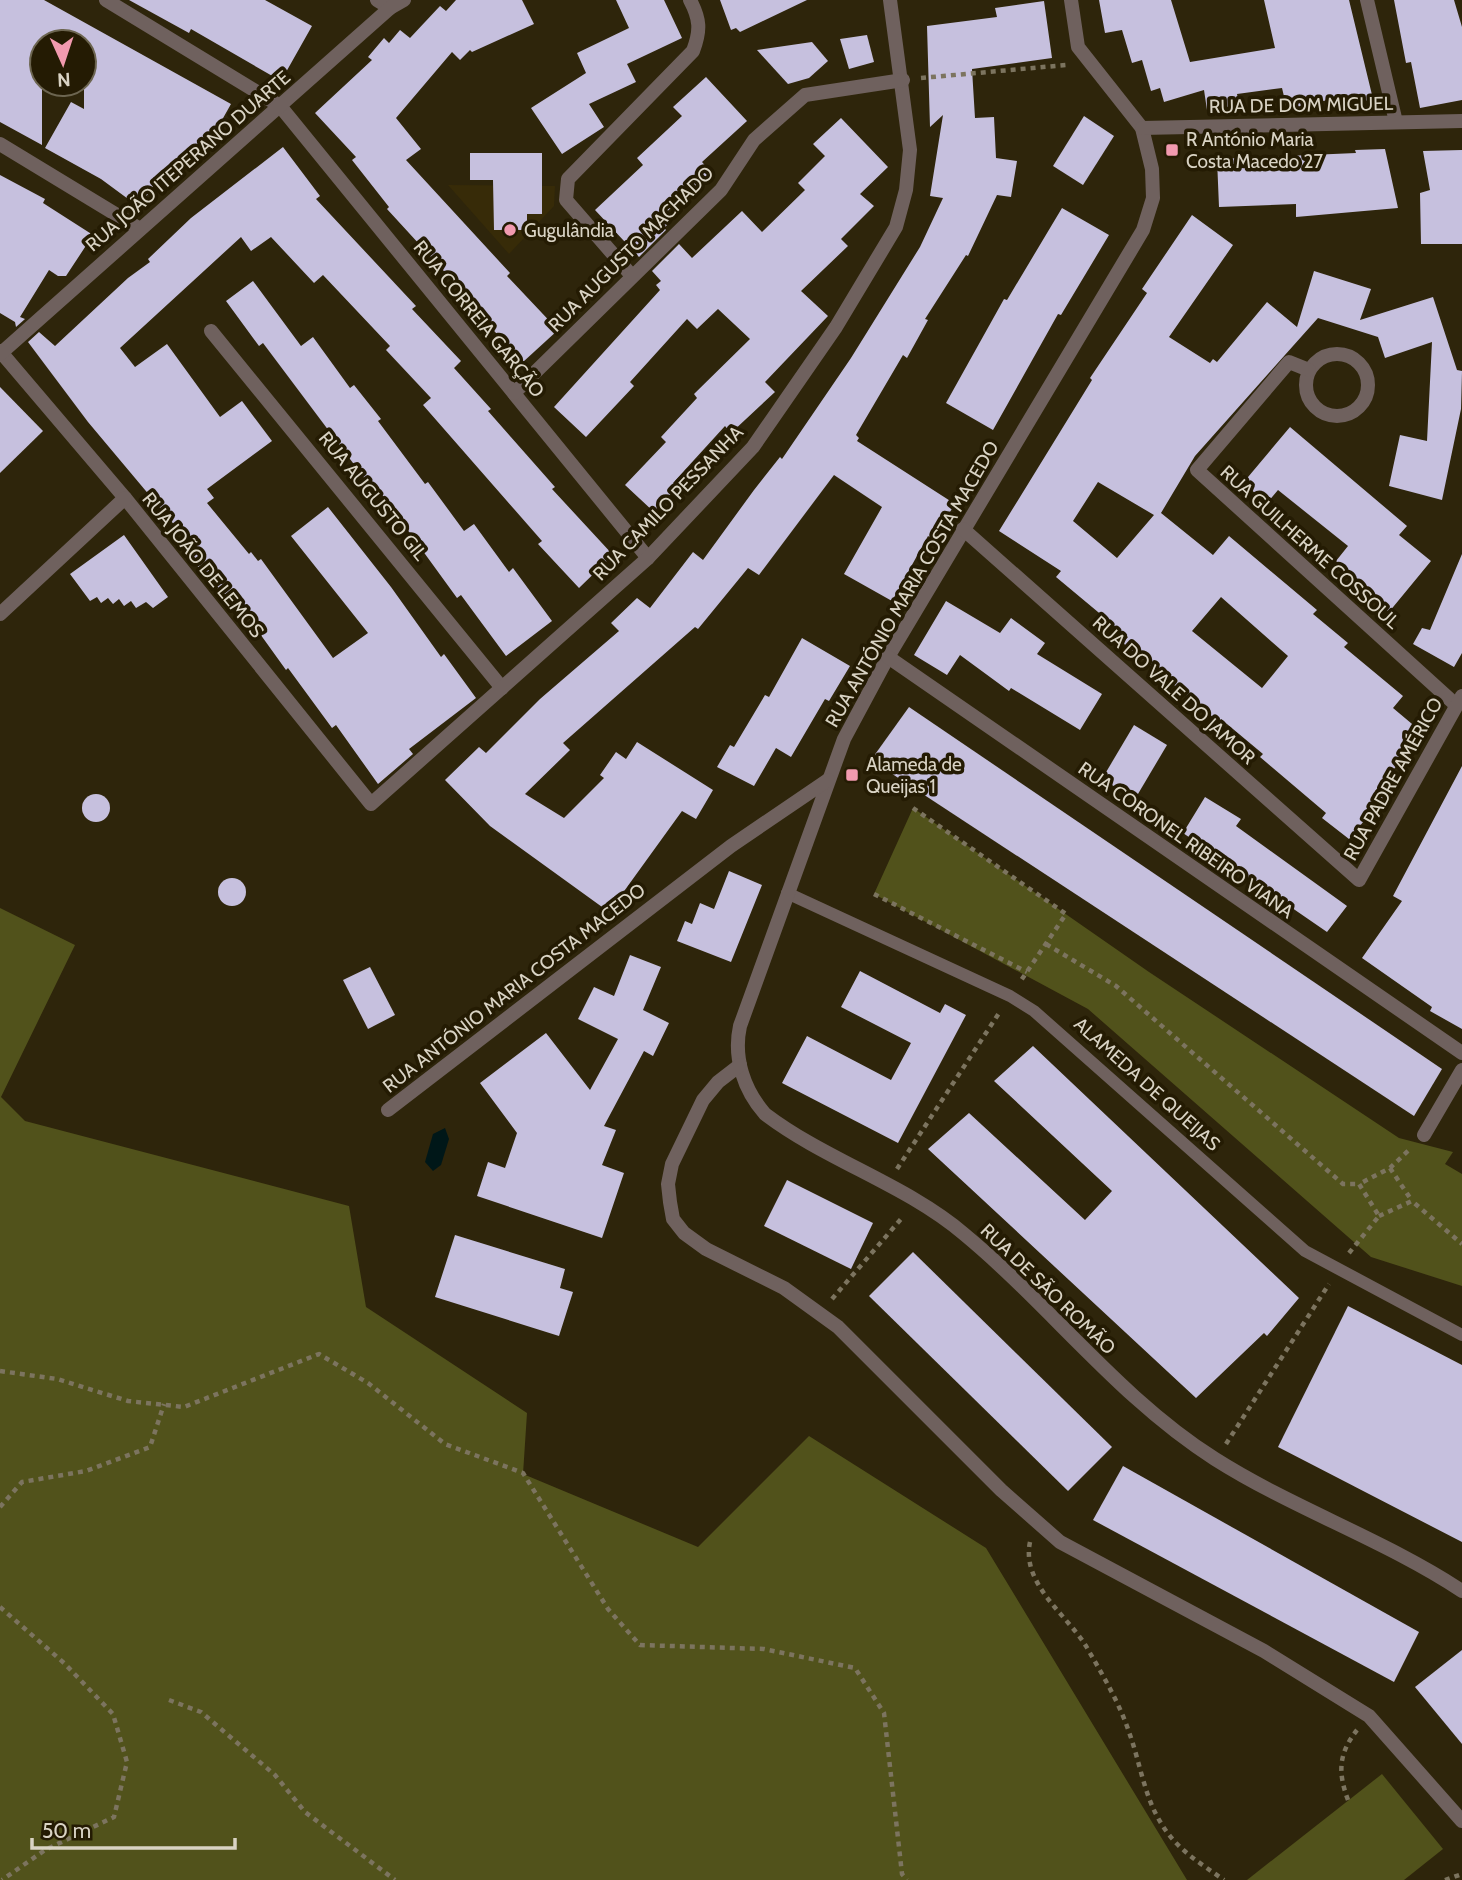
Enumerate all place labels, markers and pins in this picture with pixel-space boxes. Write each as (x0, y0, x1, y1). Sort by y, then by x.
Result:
place label: R António Maria Costa Macedo 27 (1186, 128, 1323, 173)
marker: R António Maria Costa Macedo 27 (1164, 142, 1180, 158)
place label: Gugulândia (524, 219, 614, 242)
marker: Gugulândia (502, 222, 518, 238)
place label: Alameda de Queijas 1 (866, 753, 962, 798)
marker: Alameda de Queijas 1 (844, 767, 860, 783)

